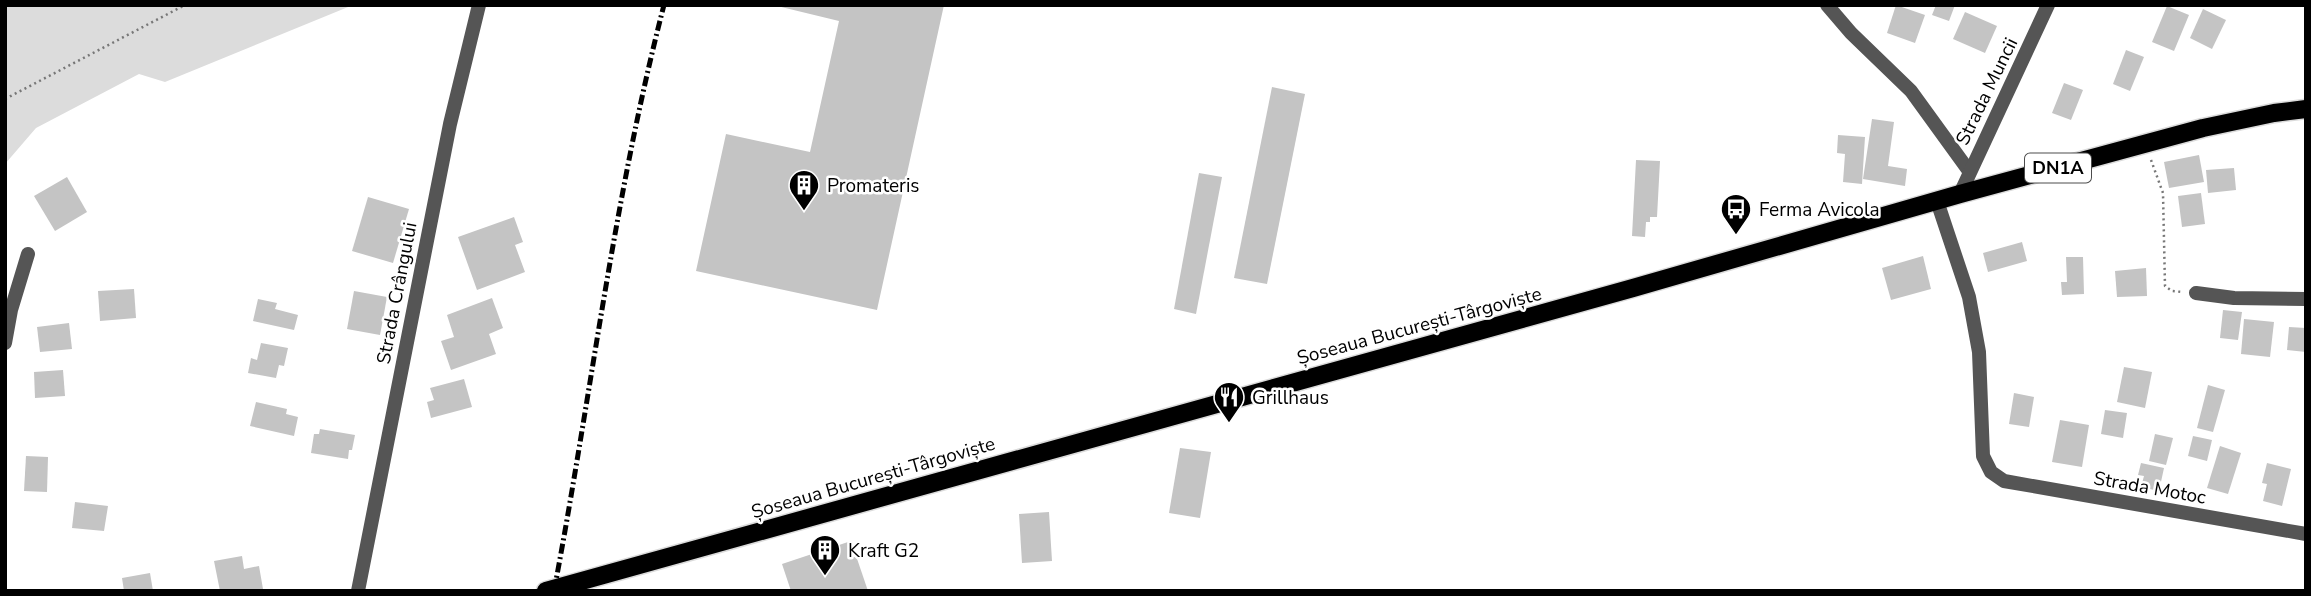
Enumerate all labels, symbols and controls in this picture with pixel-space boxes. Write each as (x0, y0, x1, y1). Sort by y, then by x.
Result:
street label: Strada Muncii (1950, 33, 2024, 149)
road number: DN1A (2025, 154, 2091, 182)
building icon: Promateris (787, 168, 821, 212)
place label: Promateris (827, 173, 919, 199)
bus stop icon: Ferma Avicola (1719, 192, 1753, 236)
place label: Ferma Avicola (1759, 197, 1880, 223)
street label: Strada Crângului (370, 220, 423, 366)
street label: Șoseaua București-Târgoviște (1294, 281, 1545, 371)
restaurant icon: Grillhaus (1212, 380, 1246, 424)
place label: Grillhaus (1252, 385, 1329, 411)
street label: Șoseaua București-Târgoviște (748, 431, 998, 525)
street label: Strada Motoc (2092, 465, 2208, 511)
building icon: Kraft G2 (808, 533, 842, 577)
place label: Kraft G2 (848, 538, 919, 564)

